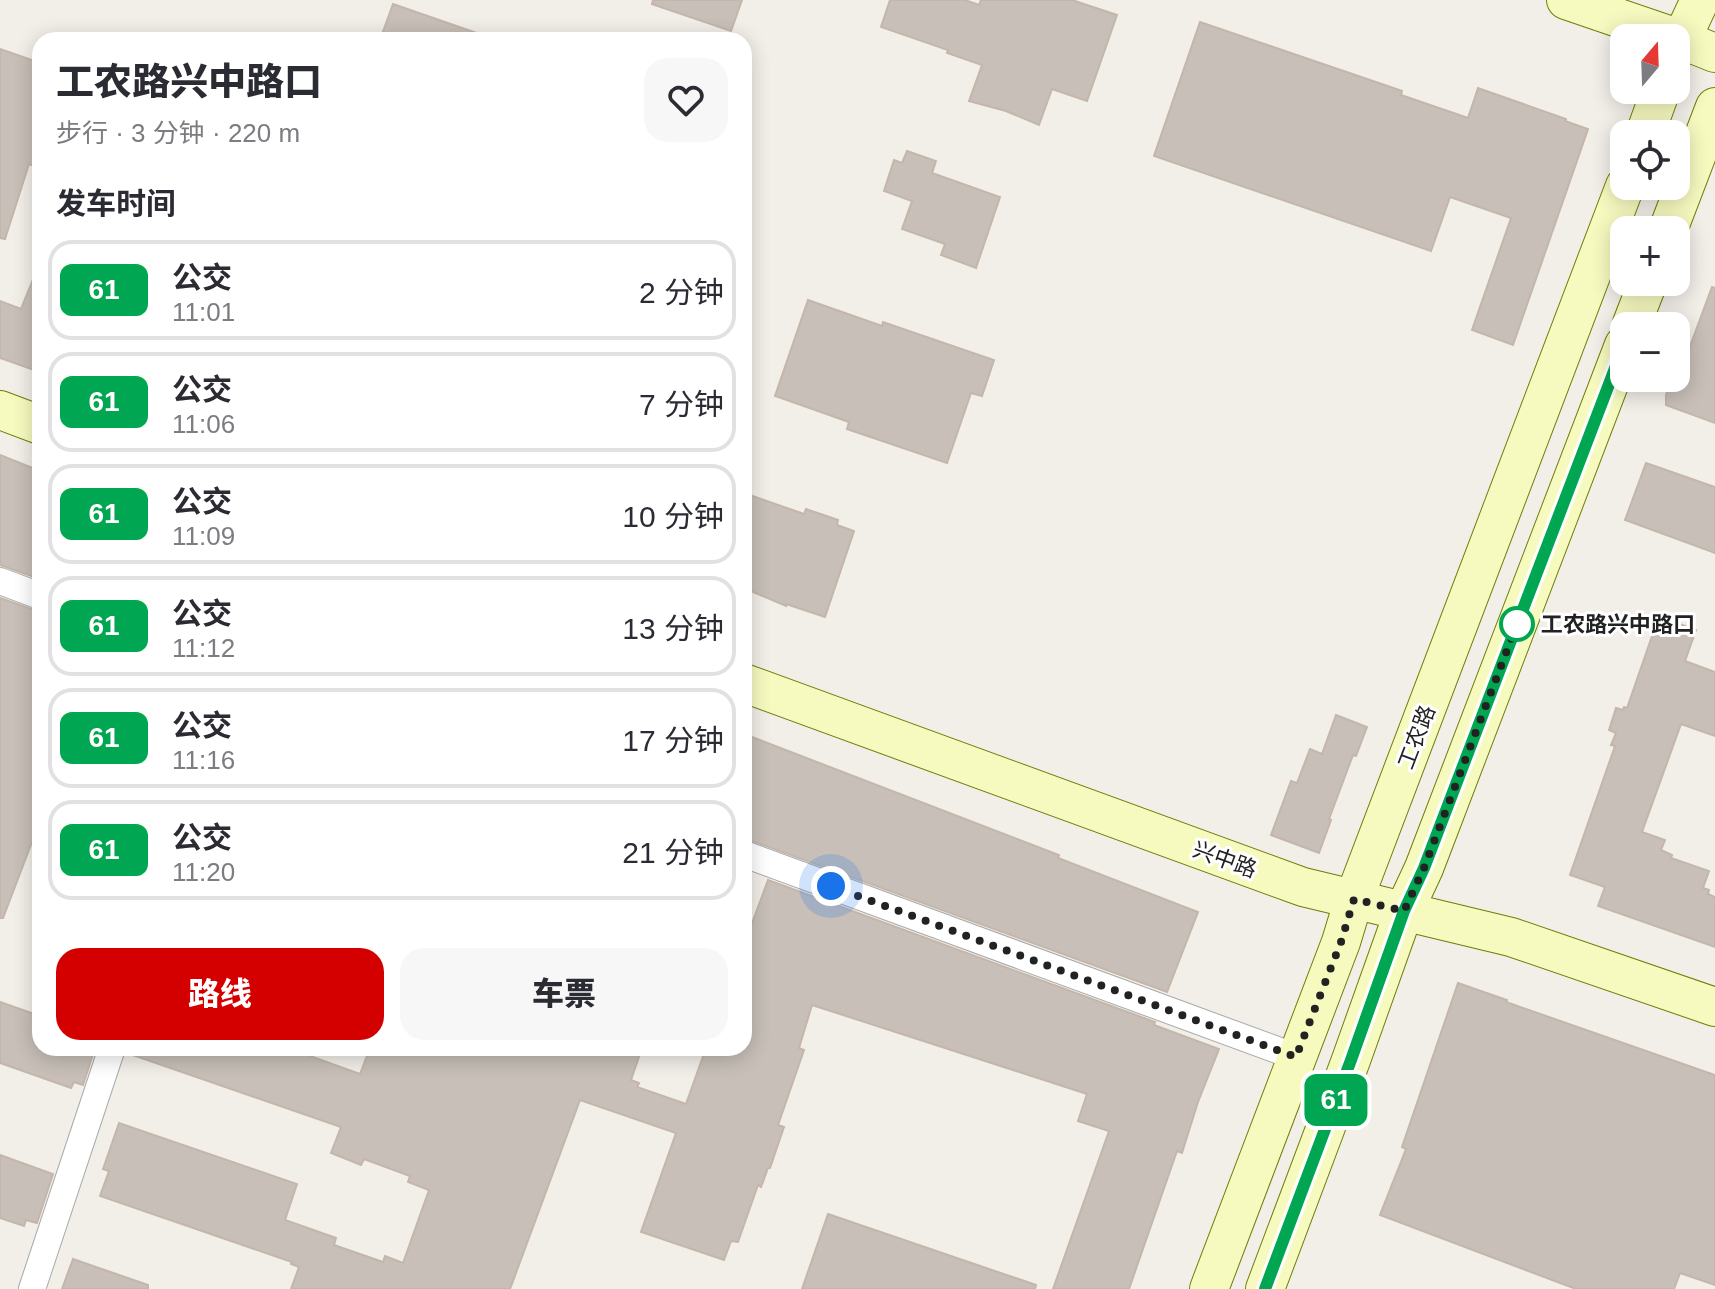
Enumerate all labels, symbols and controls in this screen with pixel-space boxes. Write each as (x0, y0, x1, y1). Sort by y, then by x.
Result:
north arrow (1610, 24, 1690, 104)
map controls (1610, 24, 1690, 392)
button: heart (644, 58, 728, 142)
text: 工农路兴中路口 (56, 61, 322, 103)
text: 步行 · 3 分钟 · 220 m (56, 118, 300, 148)
button: locate (1610, 120, 1690, 200)
text: 发车时间 (56, 187, 176, 220)
button: + (1610, 216, 1690, 296)
text: 公交 (172, 261, 232, 294)
text: 61 (88, 274, 120, 305)
text: 2 分钟 (639, 276, 724, 309)
text: 11:01 (172, 297, 235, 327)
button: − (1610, 312, 1690, 392)
text: 公交 (172, 373, 232, 406)
text: 61 (88, 386, 120, 417)
text: 7 分钟 (639, 388, 724, 421)
text: 11:06 (172, 409, 235, 439)
text: 公交 (172, 485, 232, 518)
text: 61 (88, 498, 120, 529)
text: 10 分钟 (622, 500, 724, 533)
text: 11:09 (172, 521, 235, 551)
text: 公交 (172, 597, 232, 630)
marker: 工农路兴中路口 (1500, 607, 1534, 641)
text: 61 (88, 610, 120, 641)
text: 13 分钟 (622, 612, 724, 645)
place label: 工农路兴中路口 (1541, 612, 1695, 637)
text: 11:12 (172, 633, 235, 663)
street label: 工农路 (1393, 702, 1440, 772)
text: 公交 (172, 709, 232, 742)
text: 61 (88, 722, 120, 753)
text: 17 分钟 (622, 724, 724, 757)
text: 11:16 (172, 745, 235, 775)
text: 公交 (172, 821, 232, 854)
text: 61 (88, 834, 120, 865)
text: 21 分钟 (622, 836, 724, 869)
street label: 兴中路 (1190, 836, 1260, 883)
text: 11:20 (172, 857, 235, 887)
your location (811, 866, 851, 906)
button: 路线 (56, 948, 384, 1040)
button: 车票 (400, 948, 728, 1040)
line badge: 61 (1300, 1074, 1372, 1126)
text: 61 (1320, 1084, 1352, 1115)

